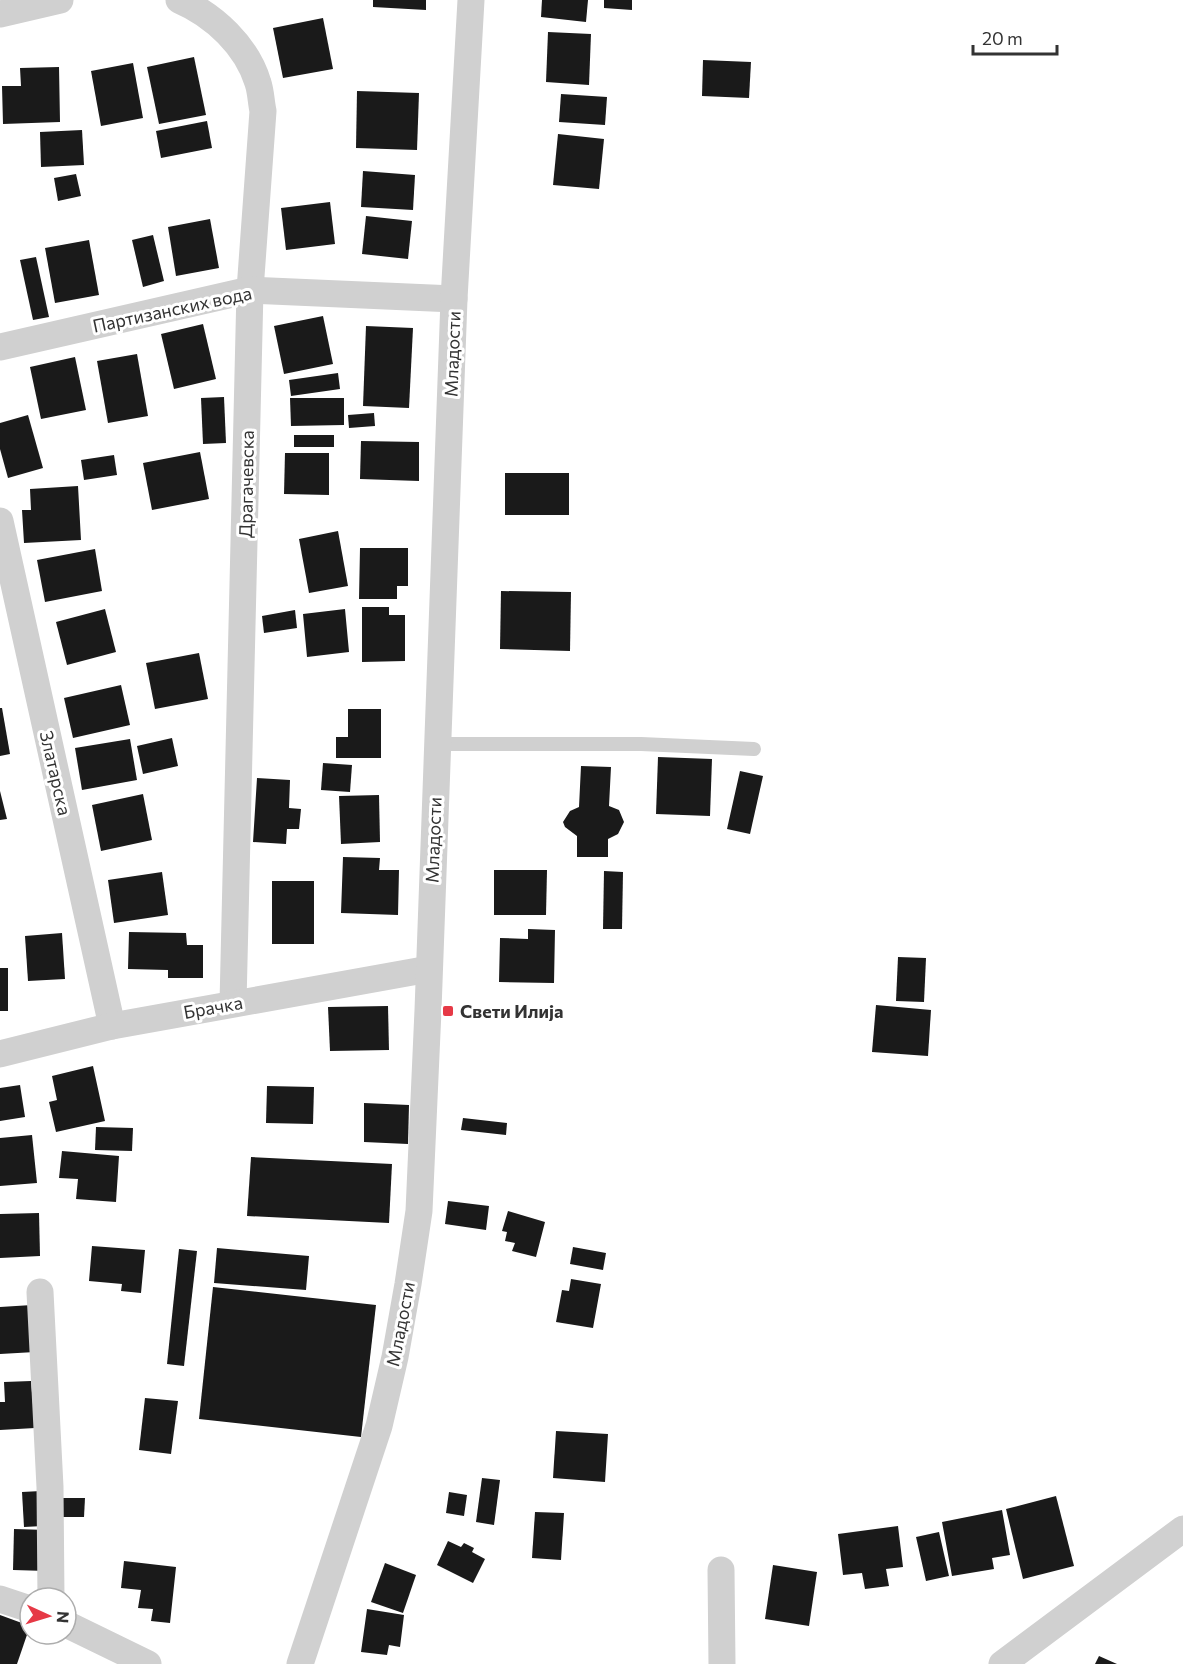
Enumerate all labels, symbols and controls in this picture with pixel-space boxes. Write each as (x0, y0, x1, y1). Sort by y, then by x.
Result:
scale bar (973, 18, 1057, 56)
text: 20 m (982, 27, 1023, 49)
street label: Партизанских вода (90, 281, 254, 337)
street label: Младости (440, 311, 464, 397)
street label: Драгачевска (234, 430, 258, 538)
street label: Златарска (36, 729, 76, 817)
street label: Младости (421, 797, 445, 883)
street label: Брачка (182, 991, 244, 1023)
place label: Свети Илија (460, 1000, 563, 1022)
marker: Свети Илија (441, 1004, 455, 1018)
street label: Младости (381, 1280, 419, 1368)
north arrow (18, 1586, 78, 1646)
text: N (54, 1610, 73, 1624)

